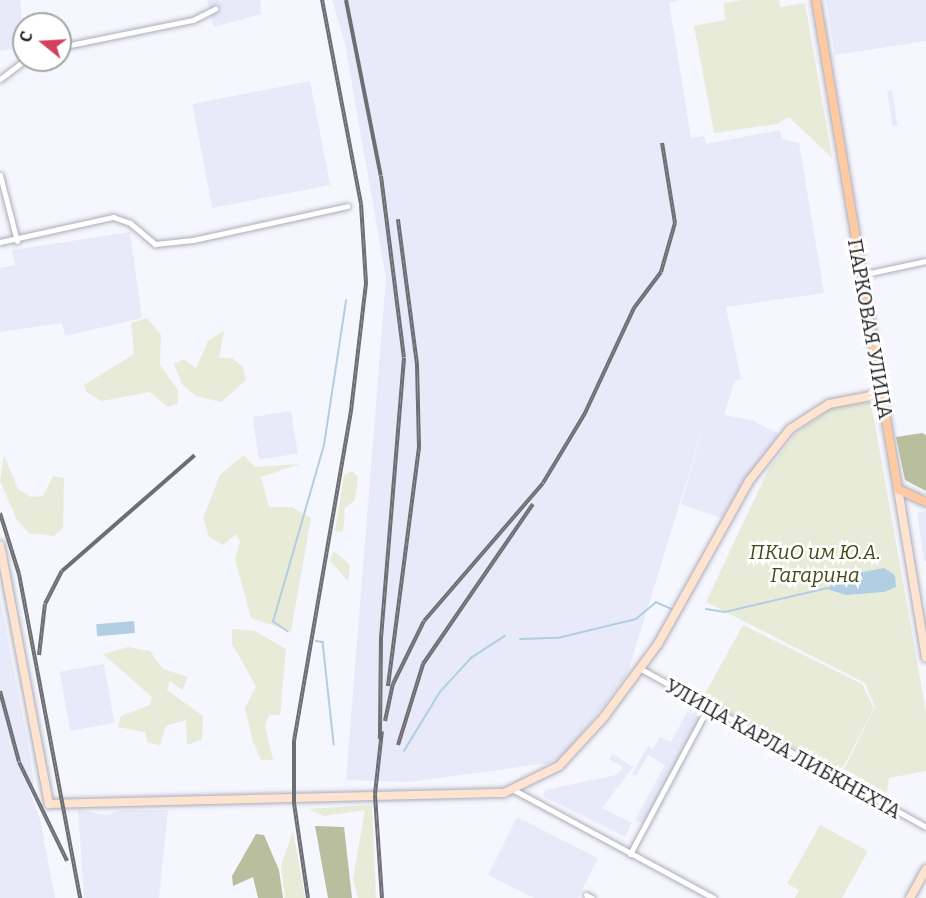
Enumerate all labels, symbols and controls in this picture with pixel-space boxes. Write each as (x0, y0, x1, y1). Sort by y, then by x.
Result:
north arrow (12, 12, 72, 72)
text: С (16, 29, 37, 45)
street label: ПАРКОВАЯ УЛИЦА (842, 237, 898, 421)
park label: ПКиО им Ю.А. Гагарина (749, 541, 881, 588)
street label: УЛИЦА КАРЛА ЛИБКНЕХТА (661, 674, 905, 824)

